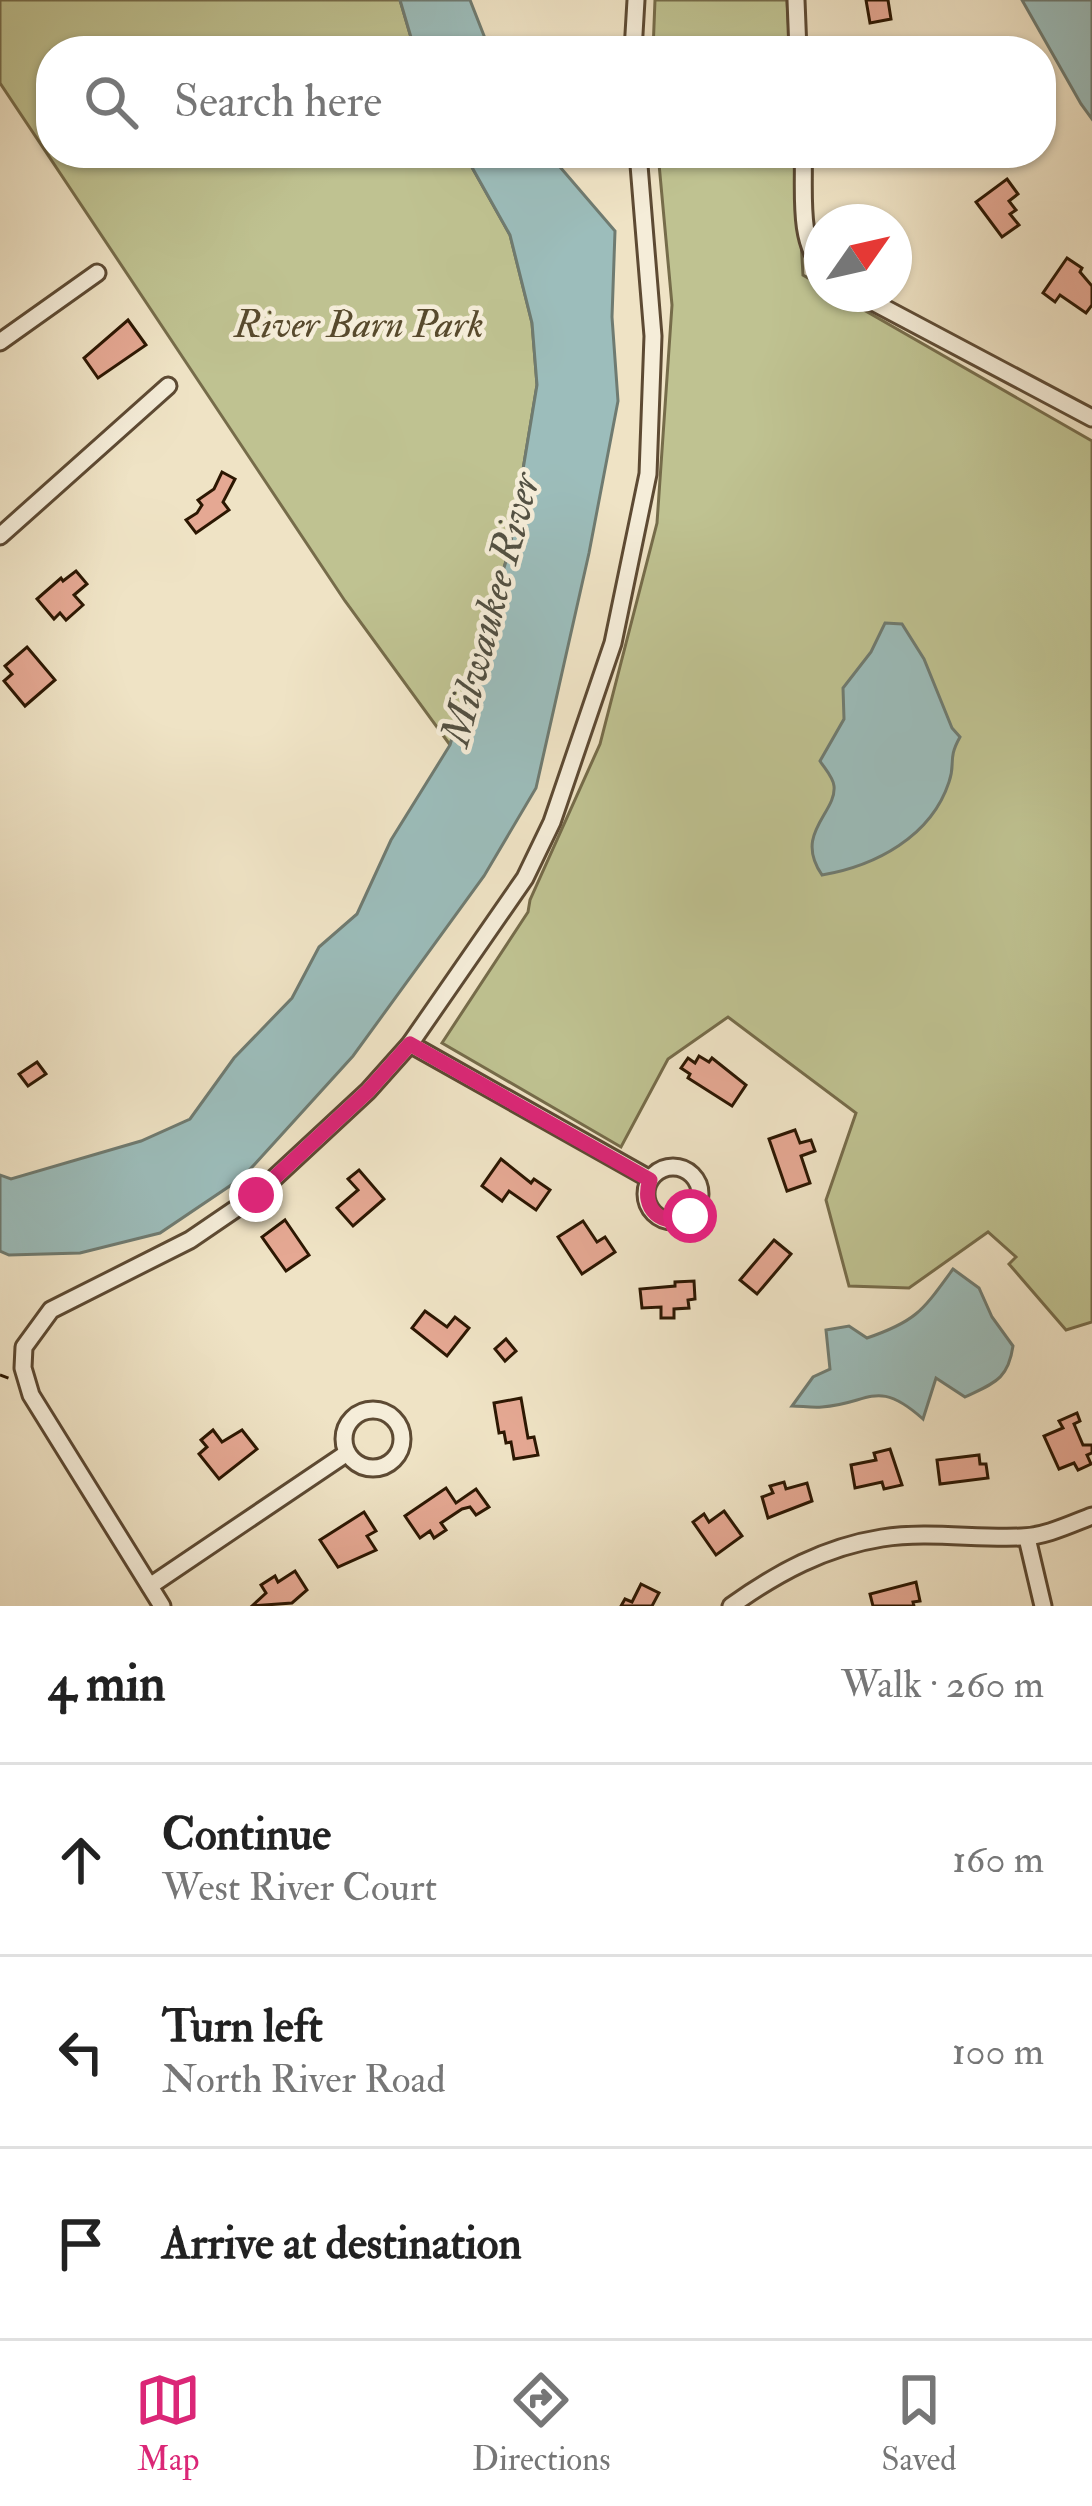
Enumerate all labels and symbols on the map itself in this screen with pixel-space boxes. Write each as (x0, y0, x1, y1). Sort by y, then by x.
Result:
north arrow (804, 204, 912, 312)
park label: River Barn Park (233, 300, 484, 349)
water label: Milwaukee River (429, 465, 553, 754)
route end (229, 1168, 283, 1222)
route start (663, 1189, 717, 1243)

